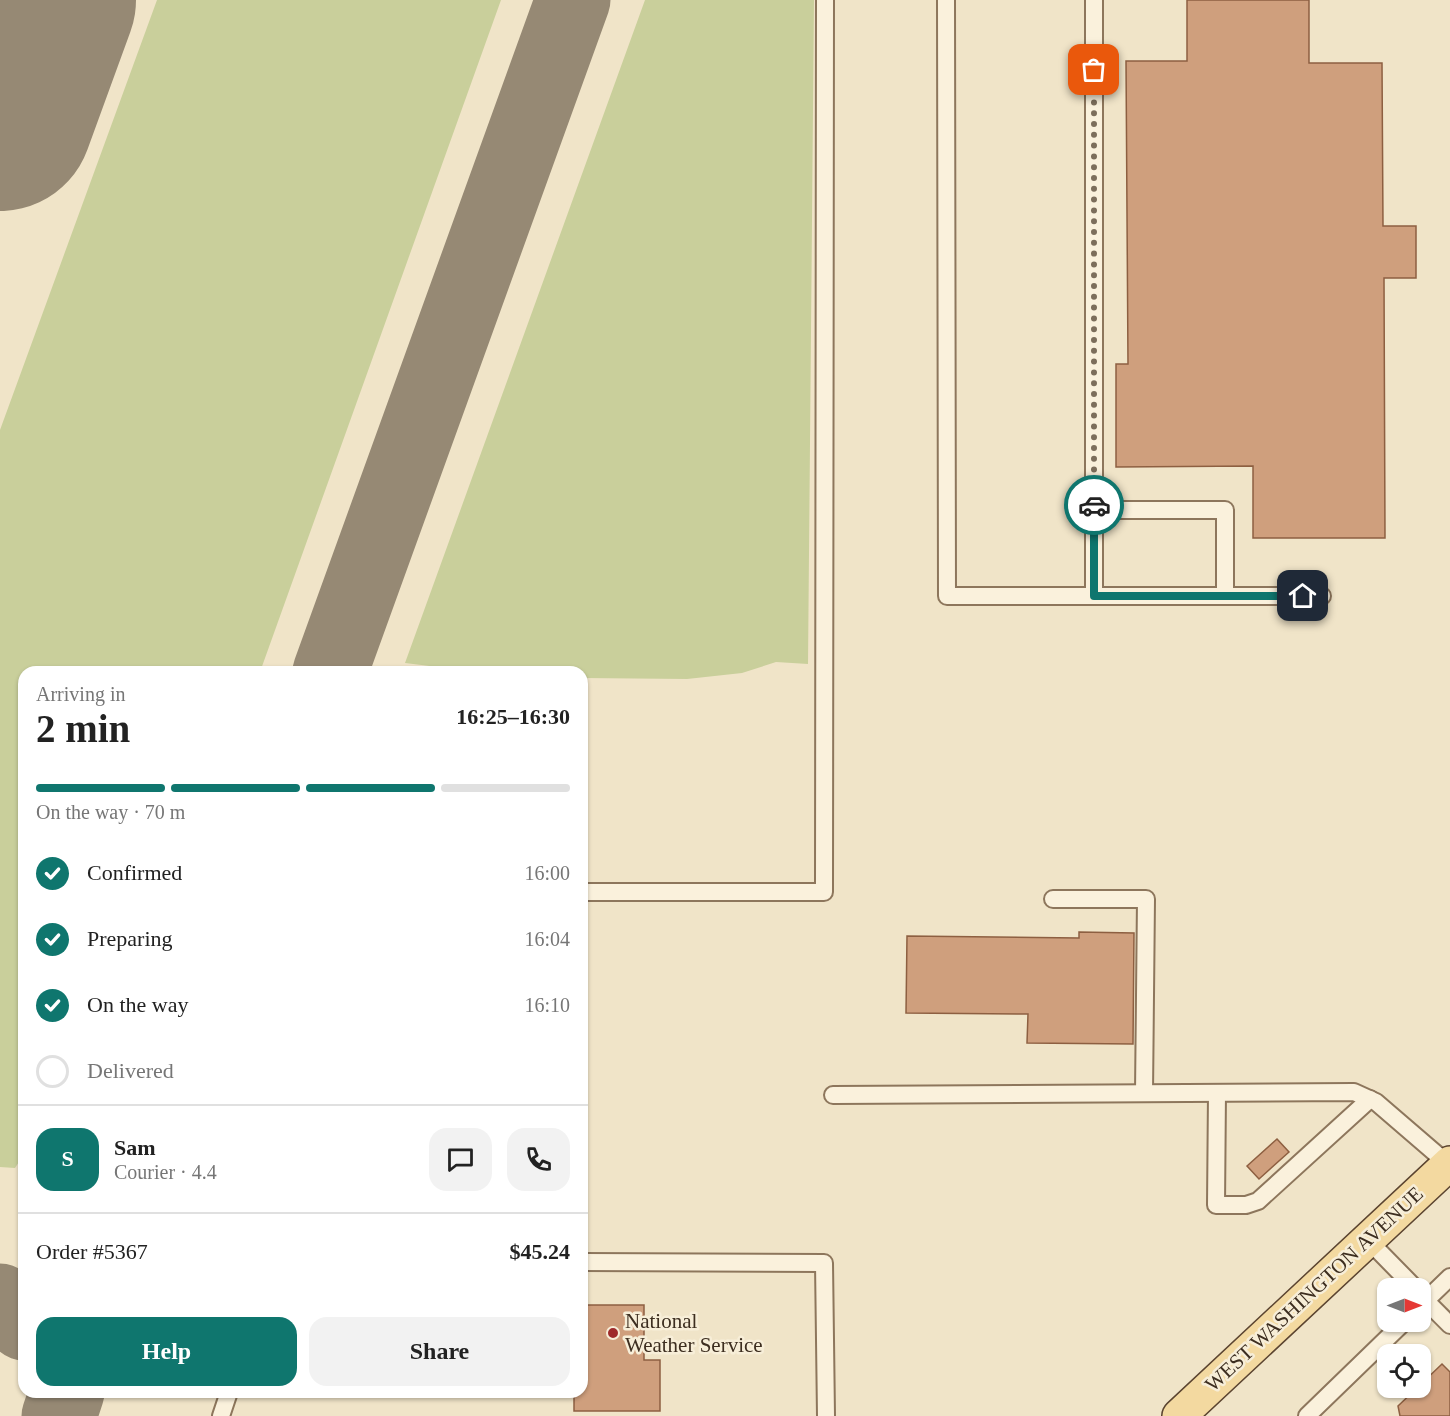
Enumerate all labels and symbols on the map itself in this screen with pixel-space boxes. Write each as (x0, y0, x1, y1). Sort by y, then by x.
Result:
pin (1068, 44, 1119, 95)
courier (1064, 475, 1124, 535)
pin (1277, 570, 1328, 621)
street label: WEST WASHINGTON AVENUE (1200, 1182, 1428, 1396)
north arrow (1377, 1278, 1431, 1332)
place label: National Weather Service (625, 1309, 763, 1357)
marker: National Weather Service (606, 1326, 620, 1340)

